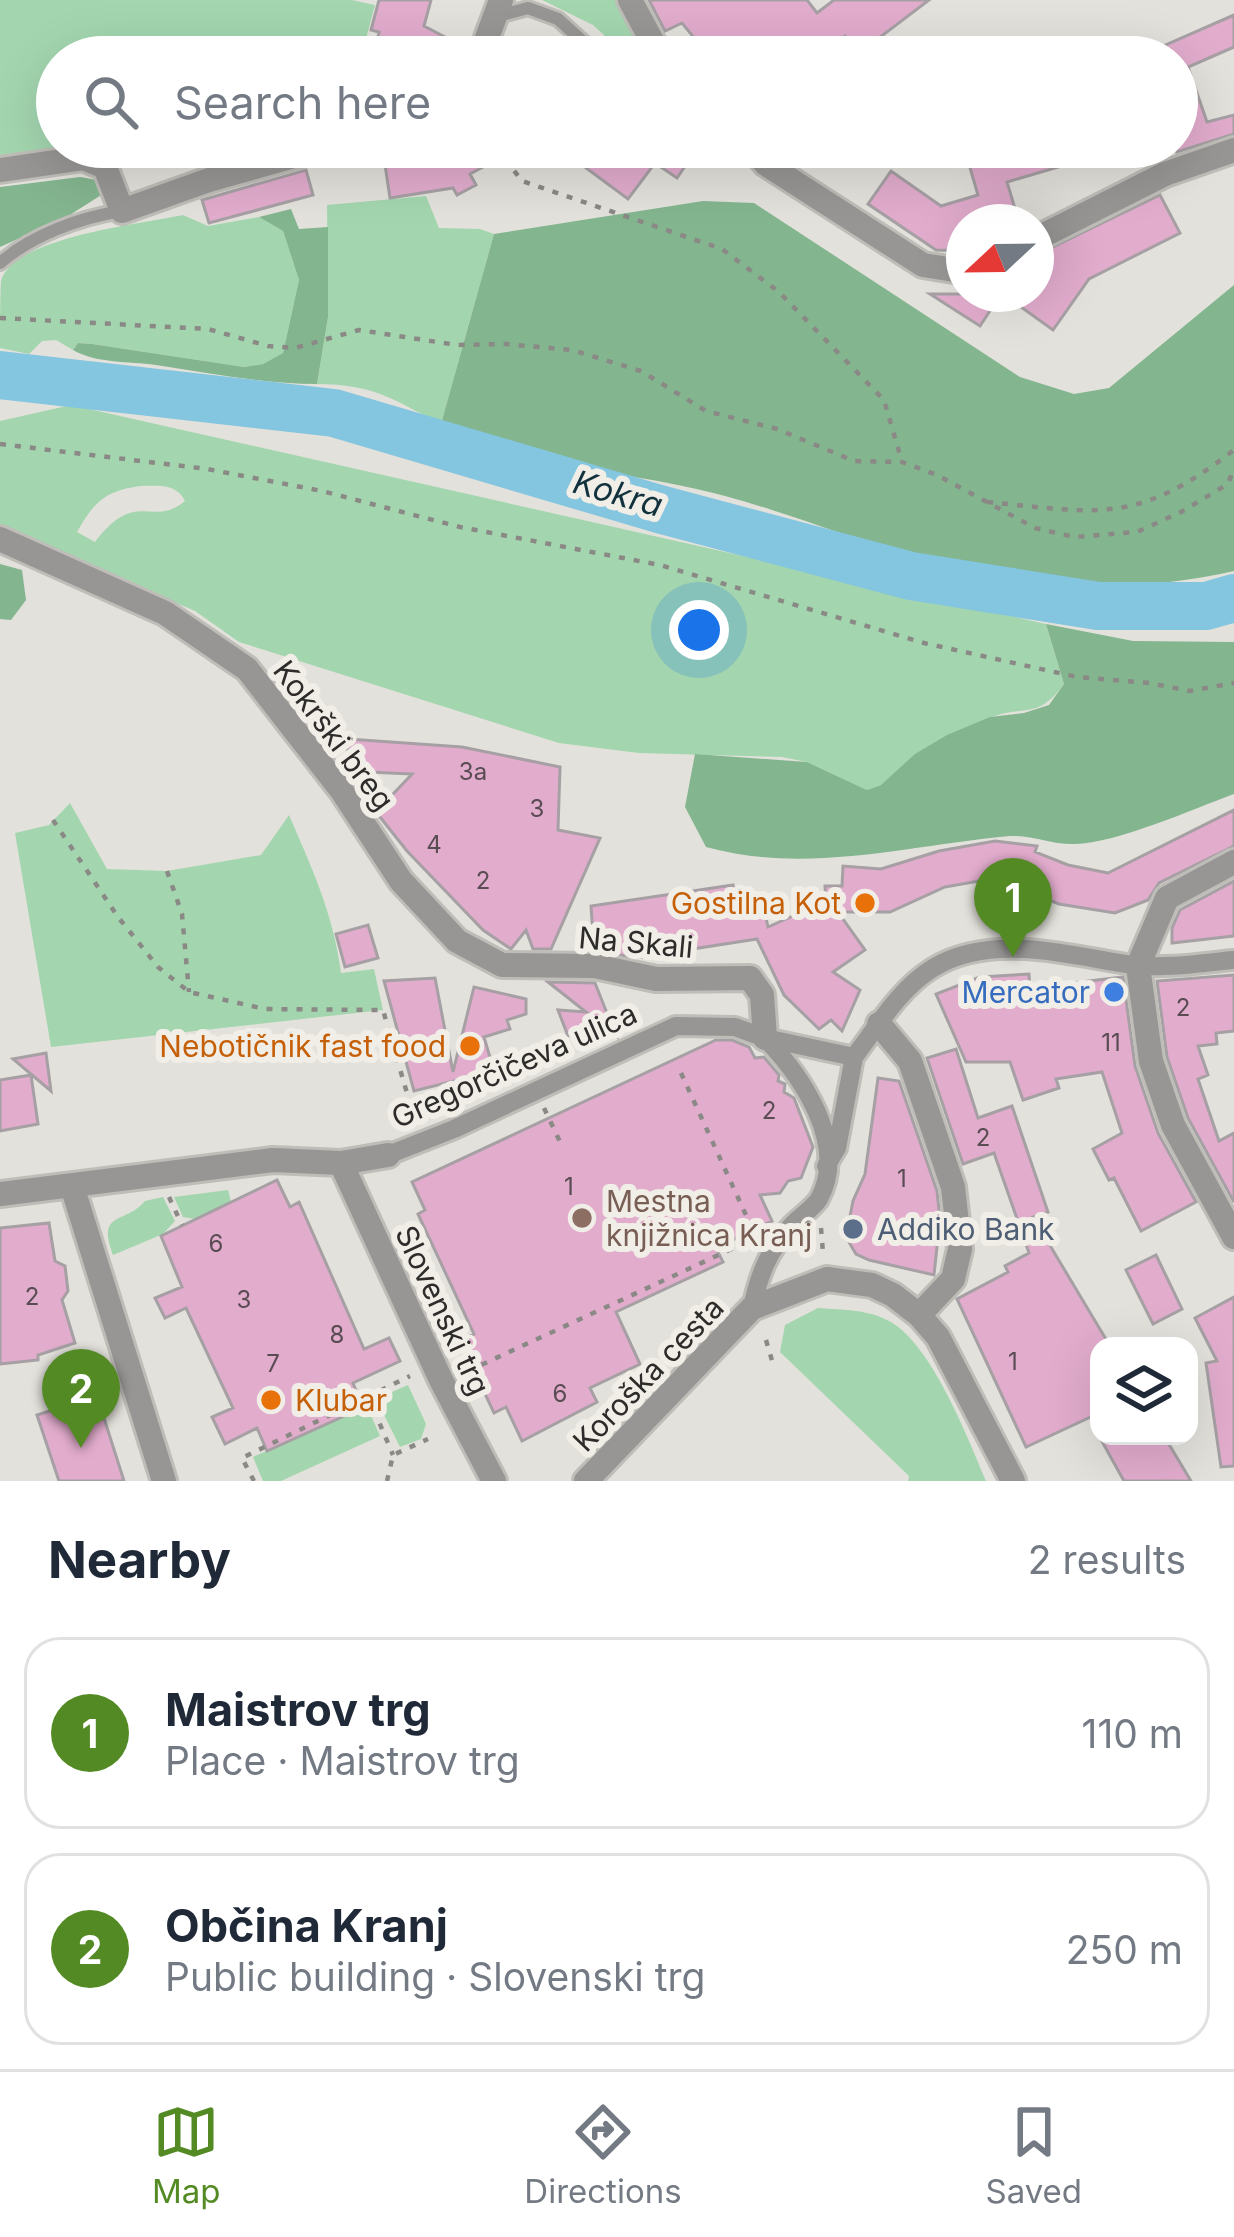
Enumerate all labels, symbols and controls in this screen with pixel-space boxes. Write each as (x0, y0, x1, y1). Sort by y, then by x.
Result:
search box (36, 36, 1198, 168)
icon: search (78, 69, 144, 135)
text: Search here (174, 75, 431, 130)
north arrow (946, 204, 1054, 312)
water label: Kokra (569, 461, 667, 525)
your location (669, 600, 729, 660)
street label: Kokrški breg (266, 653, 402, 817)
house number: 3a (459, 757, 487, 786)
house number: 3 (530, 794, 544, 823)
house number: 4 (426, 830, 442, 859)
pin: 1 (974, 858, 1052, 957)
house number: 2 (476, 866, 490, 895)
place label: Gostilna Kot (671, 885, 841, 921)
marker: Gostilna Kot (852, 890, 878, 916)
street label: Na Skali (577, 919, 695, 965)
place label: Mercator (962, 974, 1090, 1010)
marker: Mercator (1101, 979, 1127, 1005)
house number: 2 (1176, 993, 1190, 1022)
street label: Gregorčičeva ulica (386, 995, 642, 1135)
place label: Nebotičnik fast food (159, 1028, 446, 1064)
house number: 11 (1101, 1028, 1121, 1057)
marker: Nebotičnik fast food (457, 1033, 483, 1059)
house number: 2 (762, 1096, 776, 1125)
house number: 2 (976, 1123, 990, 1152)
house number: 1 (897, 1164, 907, 1193)
house number: 1 (564, 1172, 574, 1201)
place label: Mestna knjižnica Kranj (606, 1183, 812, 1253)
marker: Mestna knjižnica Kranj (569, 1205, 595, 1231)
place label: Addiko Bank (877, 1211, 1055, 1247)
marker: Addiko Bank (840, 1216, 866, 1242)
street label: Slovenski trg (388, 1220, 498, 1400)
house number: 6 (209, 1229, 223, 1258)
house number: 2 (25, 1282, 39, 1311)
house number: 3 (237, 1285, 251, 1314)
street label: Koroška cesta (565, 1289, 731, 1459)
house number: 8 (330, 1320, 344, 1349)
map controls (1090, 1337, 1198, 1445)
button: layers (1090, 1337, 1198, 1445)
house number: 1 (1008, 1347, 1018, 1376)
pin: 2 (42, 1349, 120, 1448)
house number: 7 (266, 1349, 280, 1378)
house number: 6 (553, 1379, 567, 1408)
place label: Klubar (295, 1382, 387, 1418)
marker: Klubar (258, 1387, 284, 1413)
text: Nearby (48, 1529, 231, 1590)
text: 2 results (1028, 1536, 1186, 1583)
text: Maistrov trg (165, 1682, 431, 1737)
text: 1 (82, 1710, 98, 1757)
text: 110 m (1082, 1710, 1183, 1757)
text: Place · Maistrov trg (165, 1737, 520, 1784)
text: Občina Kranj (165, 1898, 448, 1953)
text: 2 (78, 1926, 102, 1973)
text: 250 m (1066, 1926, 1183, 1973)
text: Public building · Slovenski trg (165, 1953, 705, 2000)
tab: Map (152, 2099, 220, 2211)
tab: Directions (524, 2099, 682, 2211)
tab: Saved (985, 2099, 1082, 2211)

